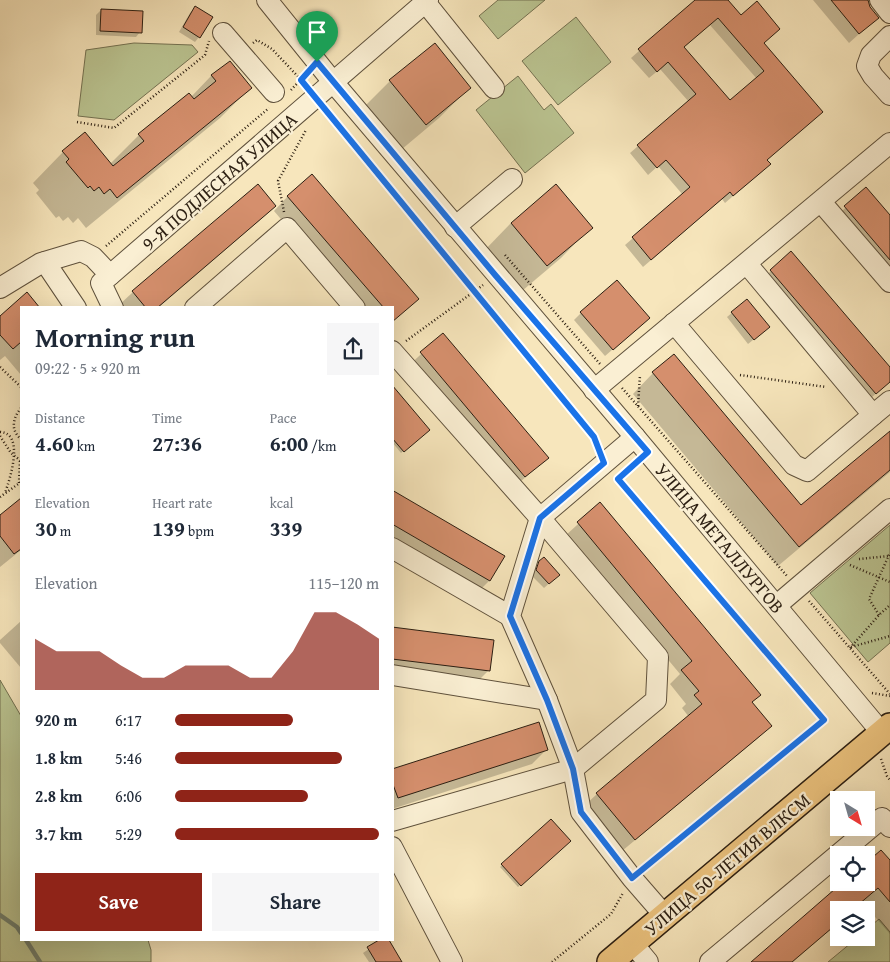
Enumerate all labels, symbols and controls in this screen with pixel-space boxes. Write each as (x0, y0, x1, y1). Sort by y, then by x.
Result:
pin (296, 11, 338, 62)
icon: arrive (303, 18, 331, 46)
street label: 9-Я ПОДЛЕСНАЯ УЛИЦА (135, 105, 303, 257)
text: Morning run (35, 316, 195, 357)
button: share (327, 323, 379, 375)
text: 09:22 · 5 × 920 m (35, 356, 140, 380)
text: Distance (35, 408, 85, 428)
text: Time (152, 408, 182, 428)
text: Pace (270, 408, 297, 428)
text: 4.60 (35, 428, 74, 459)
text: 27:36 (152, 428, 202, 459)
text: 6:00 (270, 428, 308, 459)
text: km (74, 436, 95, 456)
text: /km (308, 436, 336, 456)
street label: УЛИЦА МЕТАЛЛУРГОВ (649, 457, 791, 619)
text: Elevation (35, 493, 90, 513)
text: Heart rate (152, 493, 212, 513)
text: kcal (270, 493, 294, 513)
text: 30 (35, 513, 57, 544)
text: 139 (152, 513, 185, 544)
text: 339 (270, 513, 302, 544)
text: m (57, 521, 71, 541)
text: bpm (185, 521, 214, 541)
text: Elevation (35, 571, 98, 595)
text: 115–120 m (309, 571, 379, 595)
text: 920 m (35, 708, 77, 732)
text: 6:17 (115, 708, 142, 732)
text: 1.8 km (35, 746, 82, 770)
text: 5:46 (115, 746, 142, 770)
text: 2.8 km (35, 784, 82, 808)
text: 6:06 (115, 784, 142, 808)
street label: УЛИЦА 50-ЛЕТИЯ ВЛКСМ (638, 786, 816, 942)
north arrow (830, 791, 875, 836)
map controls (830, 791, 875, 946)
text: 3.7 km (35, 822, 82, 846)
text: 5:29 (115, 822, 142, 846)
button: locate (830, 846, 875, 891)
button: Save (35, 873, 202, 931)
button: Share (212, 873, 379, 931)
button: layers (830, 901, 875, 946)

